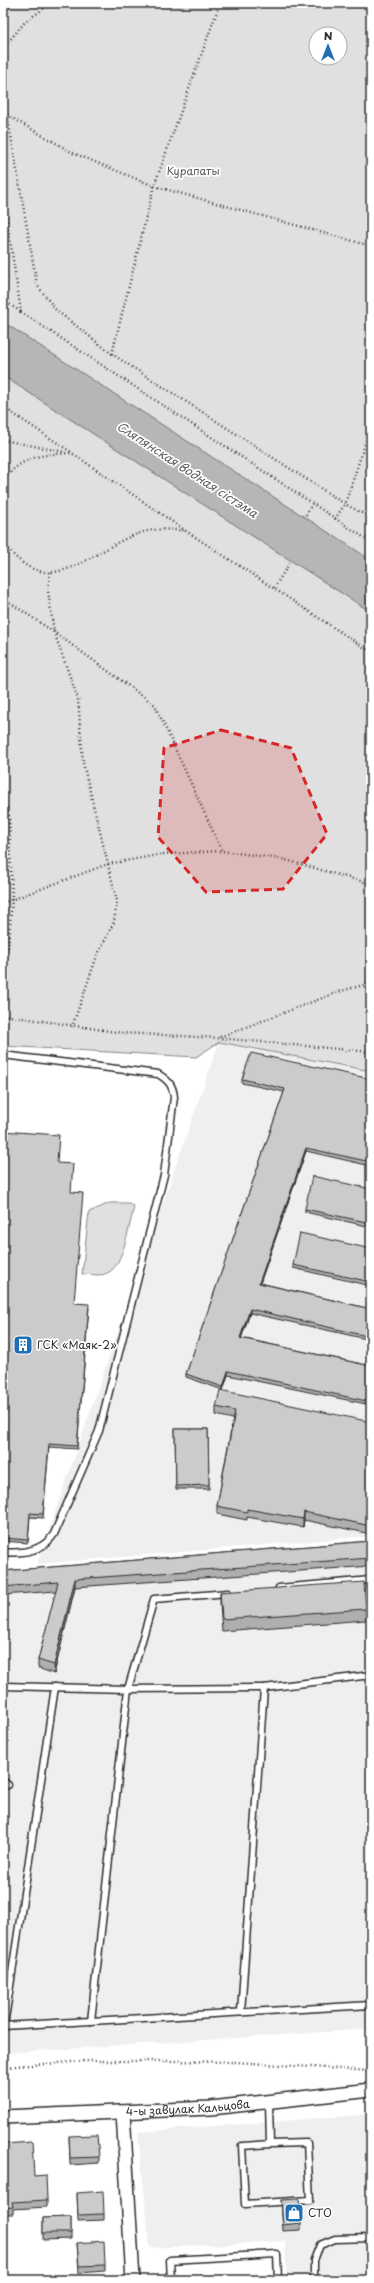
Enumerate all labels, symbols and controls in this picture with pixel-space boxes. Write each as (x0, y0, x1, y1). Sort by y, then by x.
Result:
north arrow (308, 26, 348, 66)
text: N (324, 27, 333, 44)
park label: Курапаты (166, 162, 220, 179)
water label: Сляпянская водная сістэма (114, 417, 262, 522)
building icon: ГСК «Маяк-2» (12, 1334, 34, 1356)
place label: ГСК «Маяк-2» (37, 1336, 116, 1353)
street label: 4-ы завулак Кальцова (125, 2095, 251, 2120)
shop icon: СТО (283, 2202, 305, 2224)
place label: СТО (308, 2204, 332, 2221)

